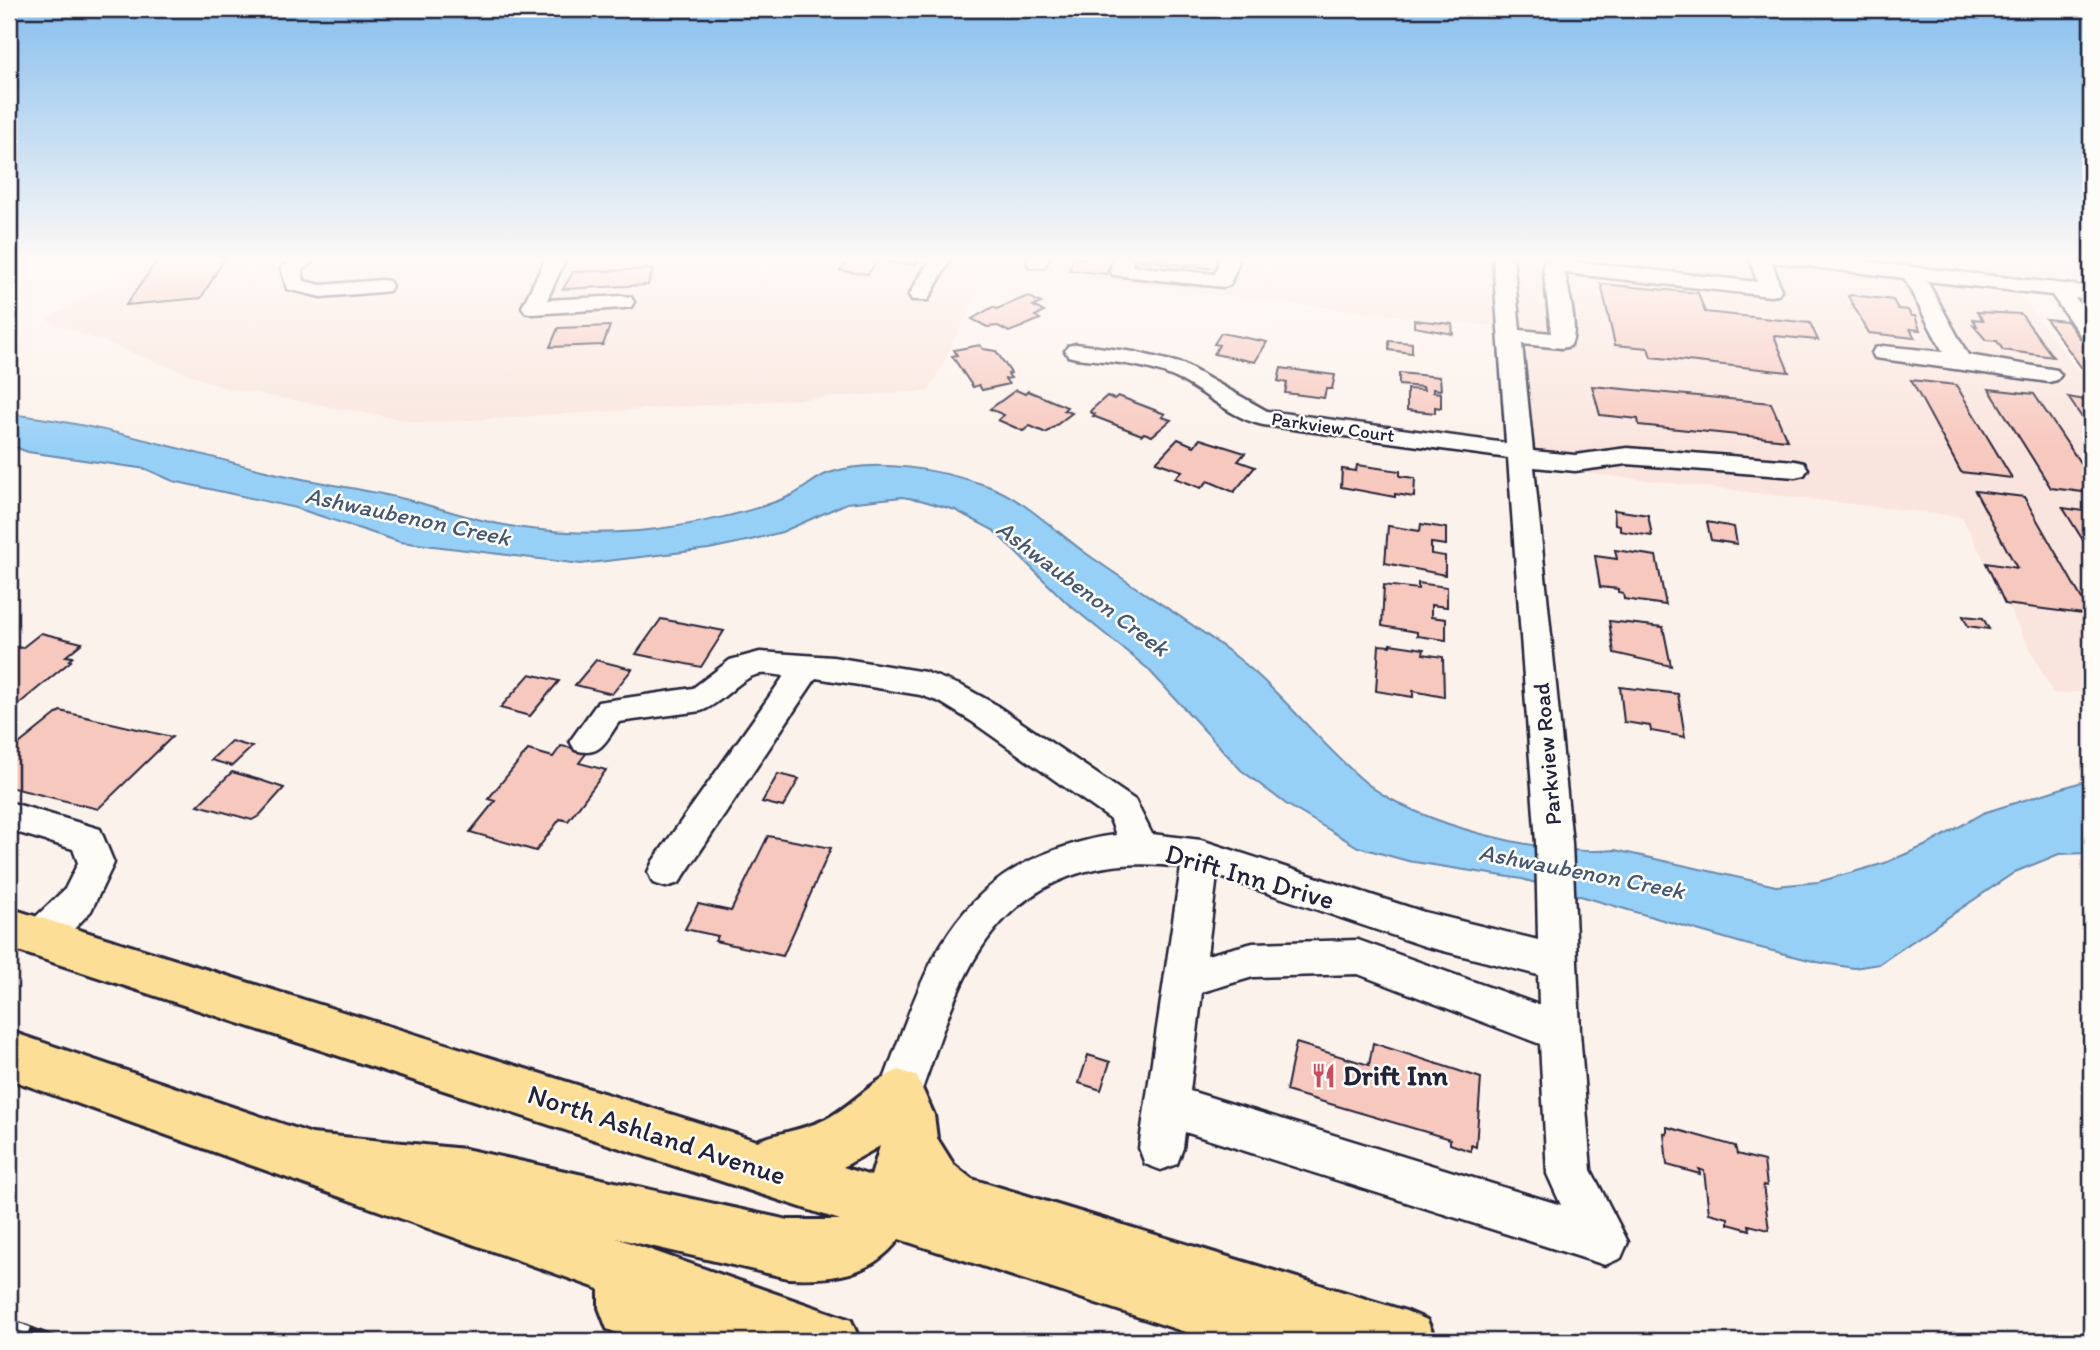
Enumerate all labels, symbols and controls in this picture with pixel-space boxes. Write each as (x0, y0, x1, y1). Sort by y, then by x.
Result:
street label: Parkview Court (1270, 407, 1396, 447)
water label: Ashwaubenon Creek (303, 480, 515, 552)
water label: Ashwaubenon Creek (991, 514, 1176, 663)
street label: Parkview Road (1527, 682, 1567, 826)
street label: Drift Inn Drive (1162, 836, 1338, 916)
water label: Ashwaubenon Creek (1477, 837, 1689, 905)
place label: Drift Inn (1343, 1058, 1448, 1092)
restaurant icon: Drift Inn (1309, 1061, 1337, 1089)
street label: North Ashland Avenue (524, 1076, 790, 1192)

